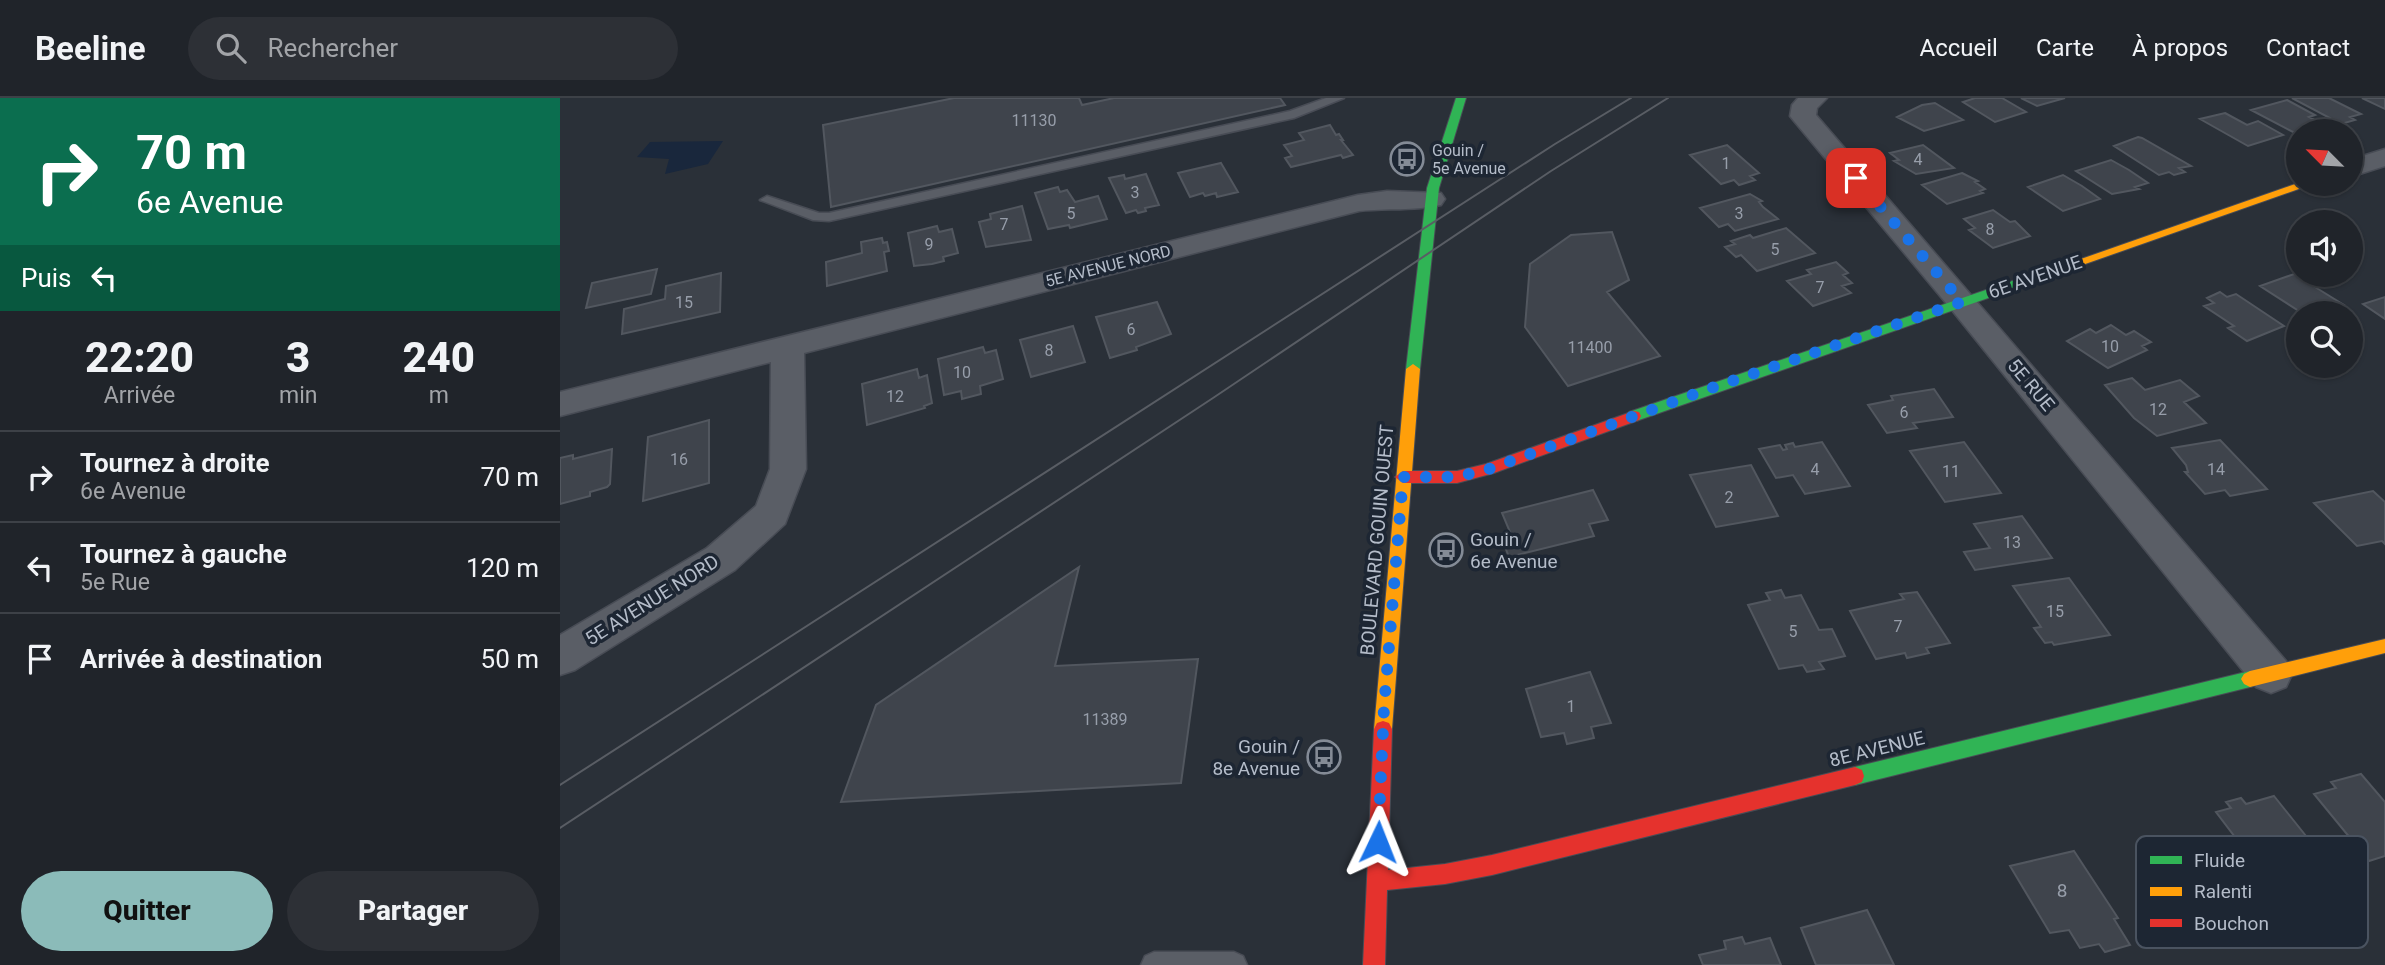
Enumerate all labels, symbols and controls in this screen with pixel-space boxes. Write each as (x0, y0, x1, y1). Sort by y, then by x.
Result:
search box (188, 17, 678, 80)
text: Beeline (35, 29, 146, 68)
icon: search (212, 29, 250, 67)
text: Rechercher (268, 33, 398, 63)
text: Accueil (1919, 34, 1998, 62)
text: Carte (2036, 34, 2094, 62)
text: À propos (2132, 34, 2228, 62)
text: Contact (2266, 34, 2350, 62)
house number: 11130 (1012, 111, 1056, 130)
north arrow (2286, 119, 2362, 196)
map controls (2286, 119, 2363, 378)
text: 70 m (136, 124, 247, 181)
icon: right (21, 126, 112, 217)
bus stop icon: Gouin / 5e Avenue (1388, 140, 1426, 178)
place label: Gouin / 5e Avenue (1432, 141, 1506, 178)
pin (1826, 148, 1886, 208)
house number: 4 (1914, 150, 1923, 169)
house number: 1 (1722, 154, 1731, 173)
icon: arrive (1837, 159, 1875, 197)
text: 6e Avenue (136, 183, 284, 221)
house number: 3 (1131, 183, 1140, 202)
house number: 5 (1067, 204, 1076, 223)
house number: 3 (1735, 204, 1744, 223)
button: sound (2286, 210, 2363, 287)
house number: 7 (1000, 215, 1009, 234)
house number: 8 (1986, 220, 1995, 239)
house number: 9 (925, 235, 934, 254)
house number: 5 (1771, 240, 1780, 259)
street label: 5E AVENUE NORD (1043, 241, 1173, 291)
street label: 6E AVENUE (1985, 250, 2085, 304)
icon: left (85, 259, 123, 297)
text: Puis (21, 263, 71, 293)
house number: 7 (1816, 278, 1825, 297)
house number: 15 (675, 293, 693, 312)
button: search (2286, 301, 2363, 378)
house number: 6 (1127, 320, 1136, 339)
text: 22:20 (85, 333, 194, 382)
text: 3 (286, 333, 310, 382)
text: 240 (402, 333, 475, 382)
house number: 10 (2101, 337, 2119, 356)
house number: 11400 (1568, 338, 1612, 357)
house number: 8 (1045, 341, 1054, 360)
street label: 5E RUE (2003, 354, 2060, 416)
house number: 10 (953, 363, 971, 382)
text: Arrivée (104, 382, 175, 409)
text: min (279, 382, 317, 409)
text: m (429, 382, 449, 409)
house number: 12 (886, 387, 904, 406)
house number: 12 (2149, 400, 2167, 419)
house number: 6 (1900, 403, 1909, 422)
street label: BOULEVARD GOUIN OUEST (1355, 424, 1399, 656)
text: Tournez à droite (80, 448, 270, 478)
house number: 16 (670, 450, 688, 469)
icon: right (21, 458, 59, 496)
house number: 4 (1811, 460, 1820, 479)
house number: 14 (2207, 460, 2225, 479)
text: 70 m (481, 462, 539, 492)
house number: 11 (1942, 462, 1960, 481)
text: 6e Avenue (80, 478, 186, 505)
house number: 2 (1725, 488, 1734, 507)
place label: Gouin / 6e Avenue (1470, 528, 1558, 573)
bus stop icon: Gouin / 6e Avenue (1427, 531, 1465, 569)
house number: 13 (2003, 533, 2021, 552)
text: Tournez à gauche (80, 539, 287, 569)
icon: left (21, 549, 59, 587)
street label: 5E AVENUE NORD (581, 550, 723, 650)
text: 120 m (466, 553, 539, 583)
text: 5e Rue (80, 569, 150, 596)
house number: 15 (2046, 602, 2064, 621)
house number: 7 (1894, 617, 1903, 636)
house number: 5 (1789, 622, 1798, 641)
icon: arrive (21, 640, 59, 678)
text: Arrivée à destination (80, 644, 322, 674)
text: 50 m (481, 644, 539, 674)
house number: 1 (1567, 697, 1576, 716)
house number: 11389 (1083, 710, 1127, 729)
street label: 8E AVENUE (1827, 726, 1927, 772)
place label: Gouin / 8e Avenue (1212, 735, 1300, 780)
bus stop icon: Gouin / 8e Avenue (1305, 738, 1343, 776)
position arrow (1341, 805, 1415, 879)
legend (2136, 836, 2368, 948)
text: Fluide (2194, 849, 2245, 872)
button: Quitter (21, 871, 273, 951)
button: Partager (287, 871, 539, 951)
house number: 8 (2057, 879, 2067, 902)
text: Ralenti (2194, 880, 2252, 903)
text: Bouchon (2194, 912, 2269, 935)

